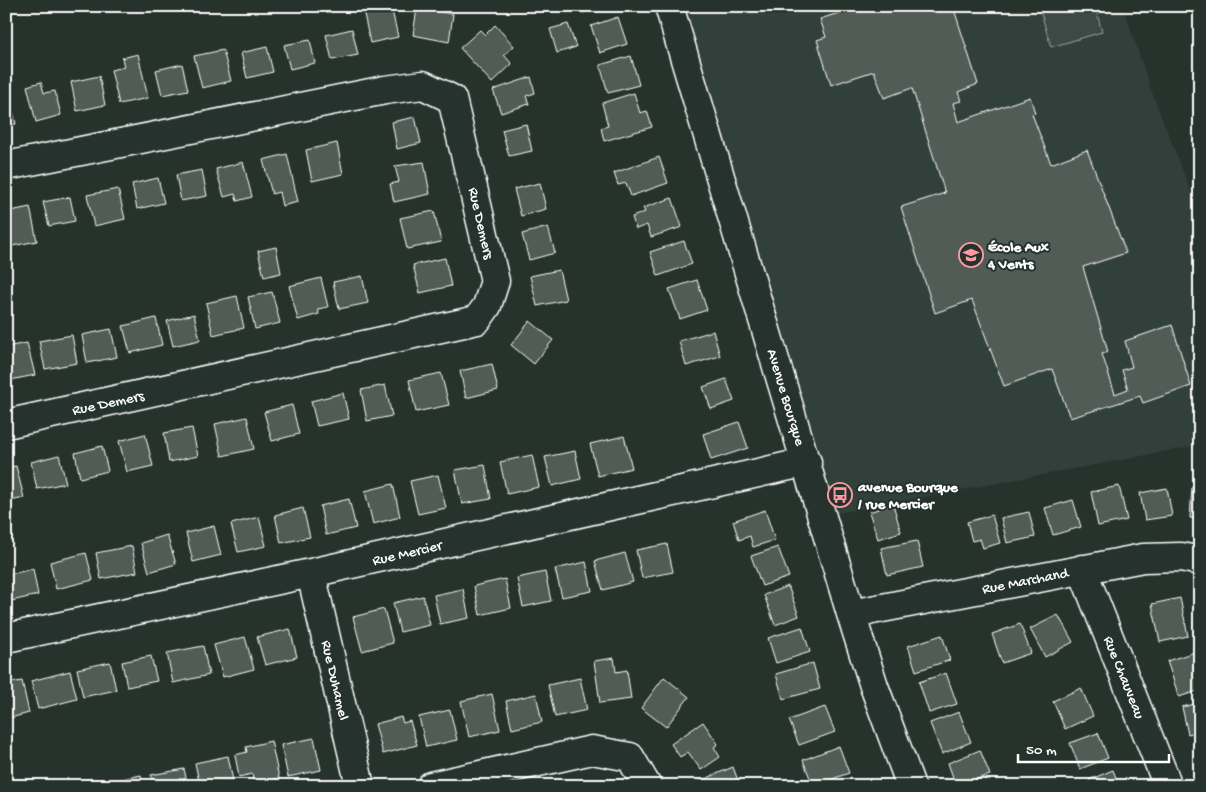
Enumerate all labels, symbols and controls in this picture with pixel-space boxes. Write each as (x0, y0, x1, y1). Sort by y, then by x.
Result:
street label: Rue Demers (463, 186, 497, 261)
place label: École Aux 4 Vents (987, 239, 1049, 274)
school or university icon: École Aux 4 Vents (958, 242, 984, 268)
street label: Avenue Bourque (762, 347, 808, 448)
street label: Rue Demers (71, 387, 146, 420)
place label: avenue Bourque / rue Mercier (857, 479, 959, 514)
bus stop icon: avenue Bourque / rue Mercier (827, 482, 853, 508)
street label: Rue Mercier (371, 537, 446, 571)
street label: Rue Marchand (981, 565, 1071, 599)
street label: Rue Chauveau (1098, 634, 1148, 722)
street label: Rue Duhamel (316, 639, 352, 722)
scale bar (1018, 732, 1170, 764)
text: 50 m (1026, 742, 1057, 760)

